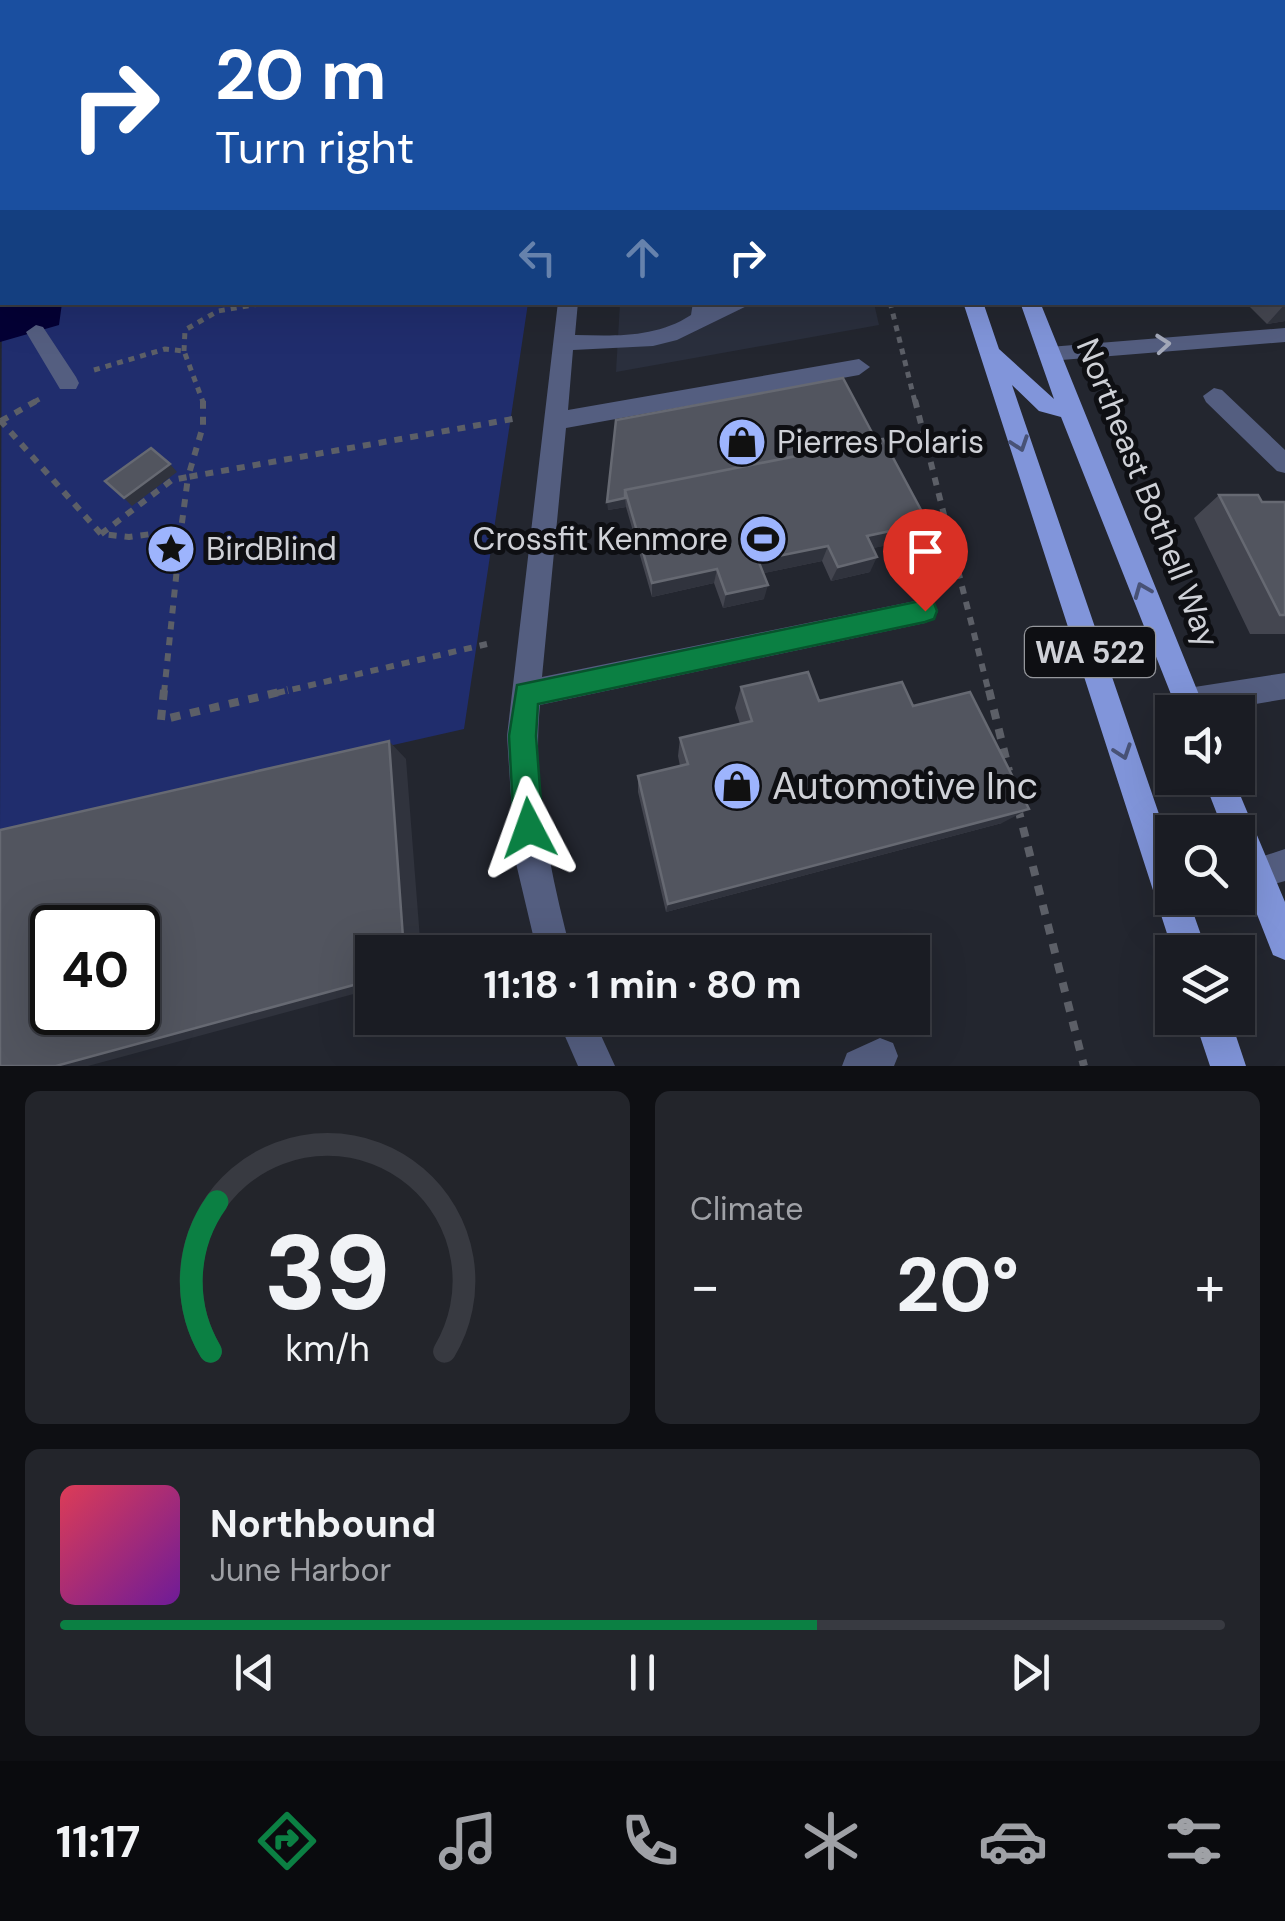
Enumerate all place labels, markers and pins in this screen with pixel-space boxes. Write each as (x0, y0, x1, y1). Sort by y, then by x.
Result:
shop icon: Pierres Polaris (716, 416, 768, 468)
place label: Pierres Polaris (777, 421, 984, 463)
pin (883, 509, 968, 612)
sports icon: Crossfit Kenmore (737, 513, 789, 565)
place label: Crossfit Kenmore (473, 518, 728, 560)
place icon: BirdBlind (145, 523, 197, 575)
place label: BirdBlind (206, 528, 337, 570)
shop icon: Automotive Inc (711, 760, 763, 812)
place label: Automotive Inc (772, 761, 1038, 811)

